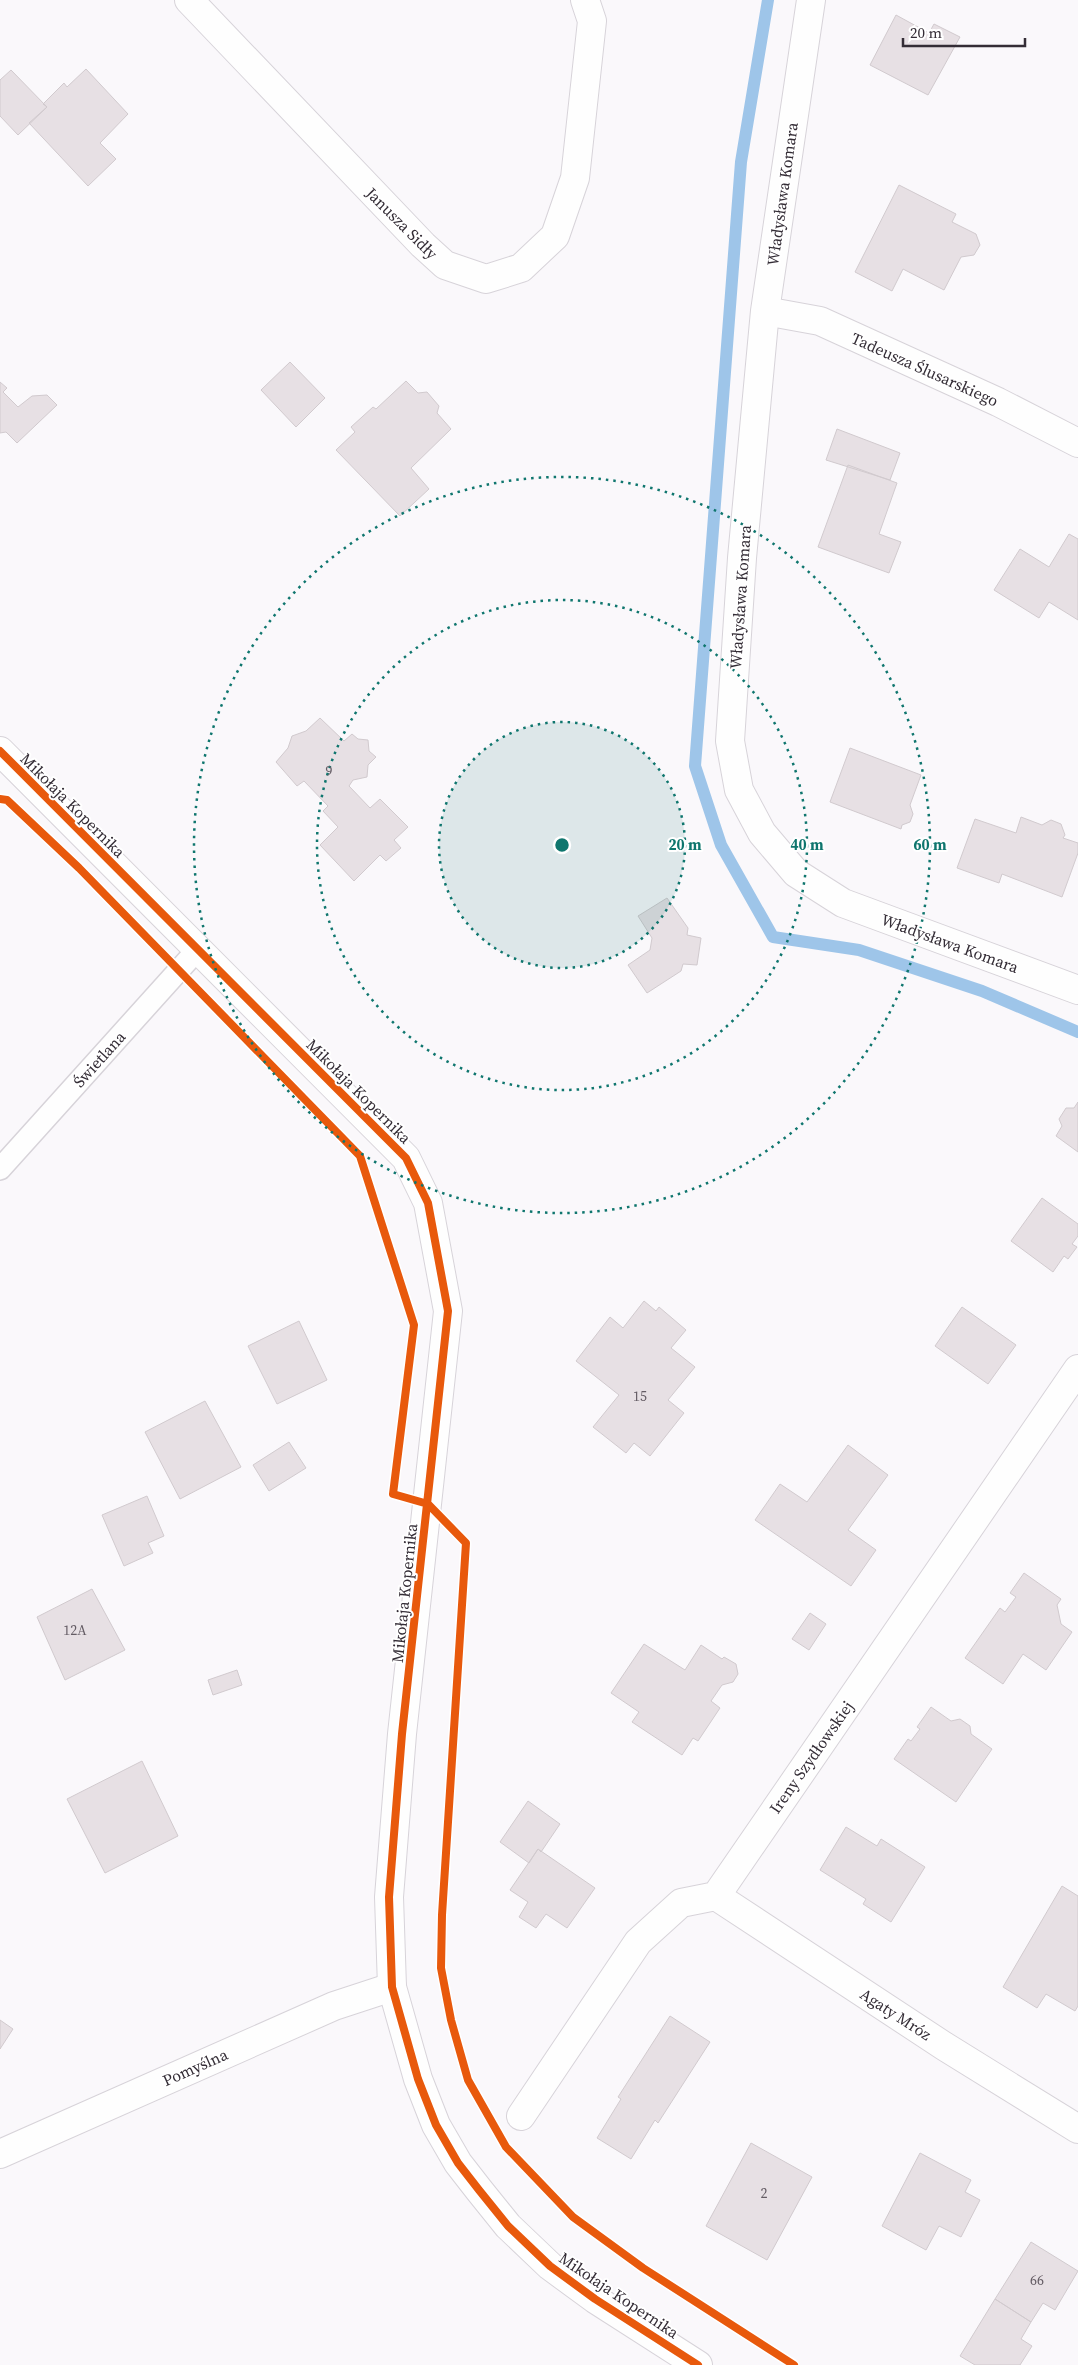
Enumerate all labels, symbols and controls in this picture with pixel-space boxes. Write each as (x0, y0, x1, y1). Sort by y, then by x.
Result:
scale bar (903, 15, 1026, 47)
text: 20 m (910, 22, 942, 43)
street label: Władysława Komara (761, 120, 803, 267)
street label: Janusza Sidły (360, 181, 443, 264)
street label: Tadeusza Ślusarskiego (848, 327, 1002, 411)
street label: Władysława Komara (724, 523, 756, 670)
street label: Mikołaja Kopernika (16, 748, 131, 863)
house number: 9 (326, 761, 333, 781)
text: 20 m (668, 834, 702, 855)
text: 40 m (790, 834, 824, 855)
text: 60 m (913, 834, 947, 855)
centre of rings (553, 836, 571, 854)
street label: Władysława Komara (878, 908, 1022, 978)
street label: Świetlana (68, 1025, 131, 1092)
street label: Mikołaja Kopernika (302, 1034, 417, 1149)
house number: 15 (633, 1386, 647, 1406)
street label: Mikołaja Kopernika (386, 1521, 422, 1664)
house number: 12A (63, 1620, 87, 1640)
street label: Ireny Szydłowskiej (764, 1696, 858, 1818)
street label: Agaty Mróz (856, 1983, 936, 2045)
street label: Pomyślna (159, 2043, 232, 2091)
house number: 2 (761, 2183, 768, 2203)
street label: Mikołaja Kopernika (555, 2247, 684, 2344)
house number: 66 (1030, 2270, 1044, 2290)

